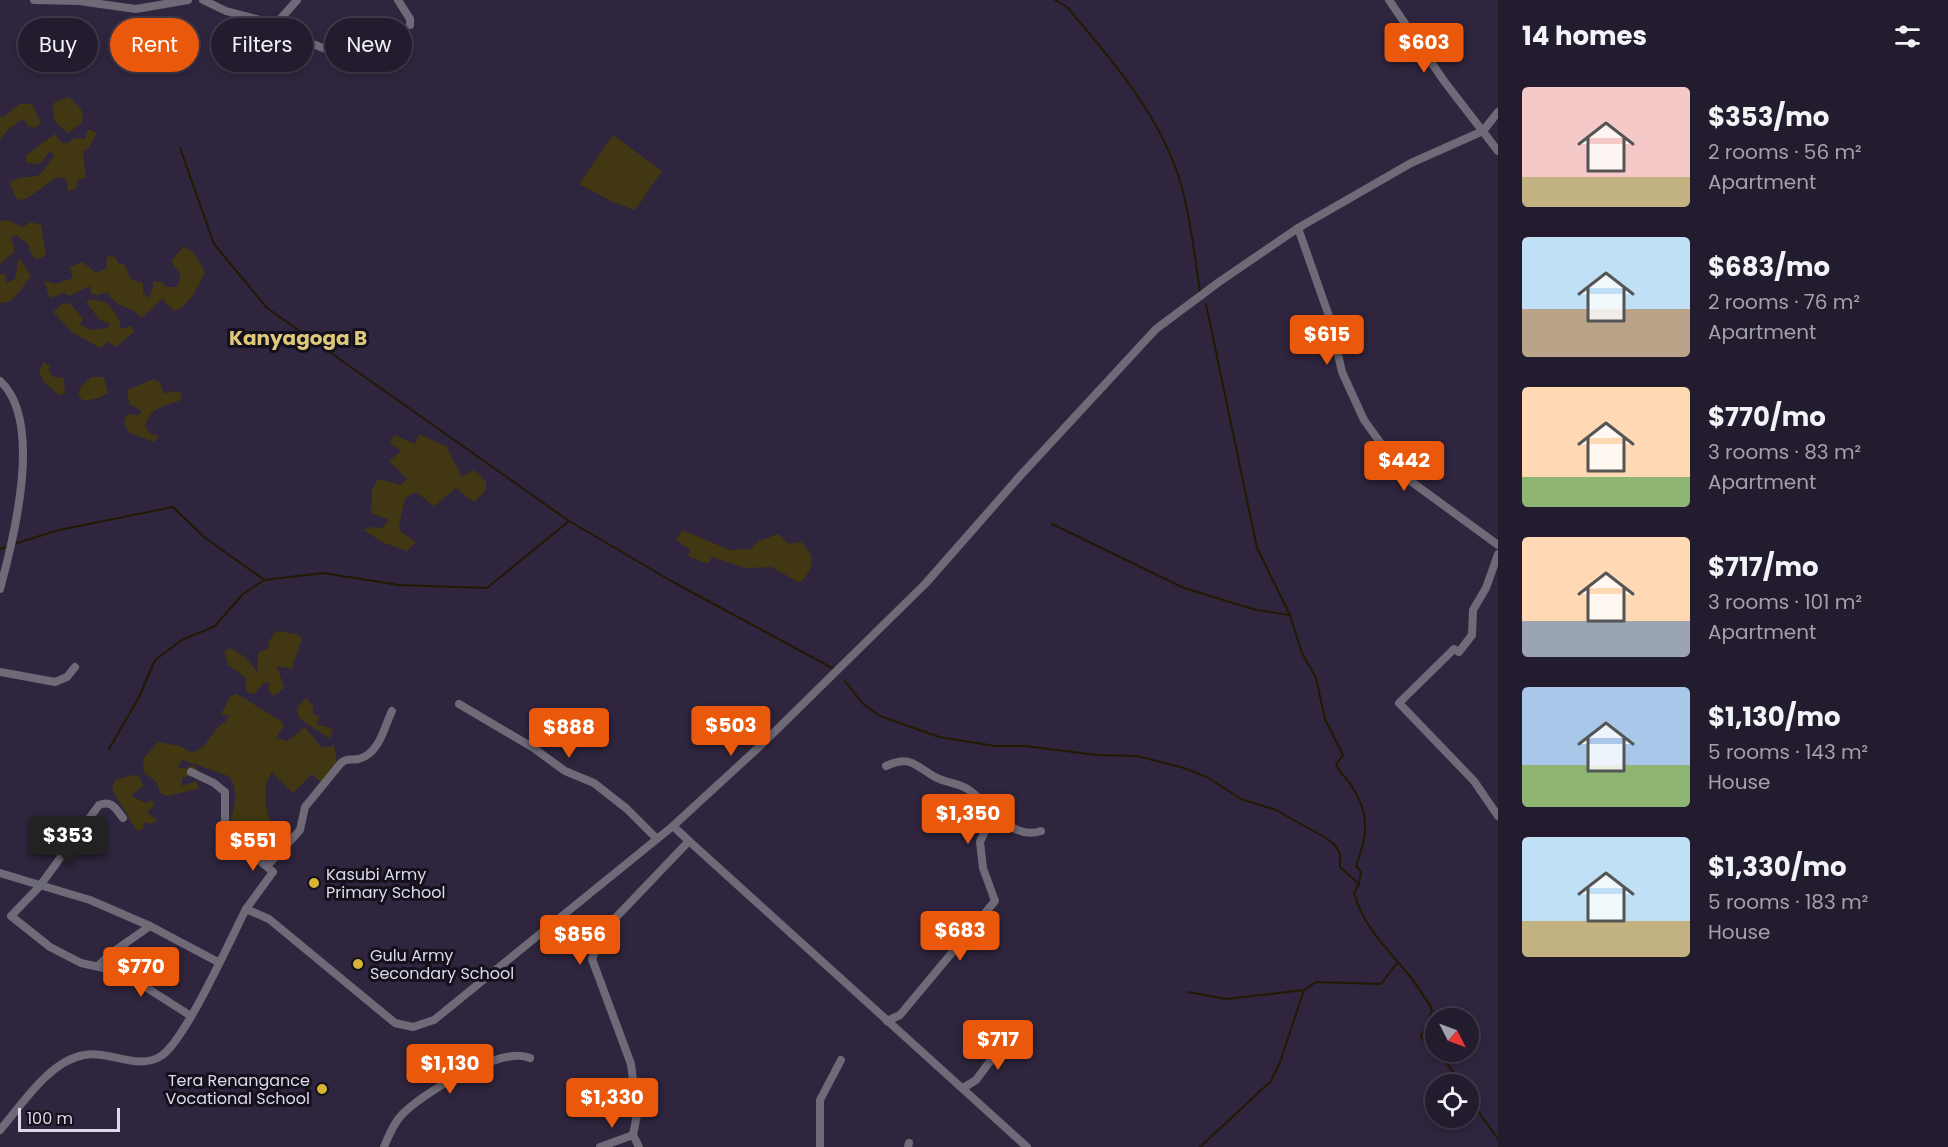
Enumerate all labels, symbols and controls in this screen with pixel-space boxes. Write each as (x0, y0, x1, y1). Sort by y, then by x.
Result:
chip: Buy (18, 18, 98, 72)
chip: Rent (110, 18, 199, 72)
chip: Filters (211, 18, 313, 72)
chip: New (325, 18, 412, 72)
text: 14 homes (1522, 18, 1647, 54)
icon: filters (1891, 20, 1924, 53)
pin: $603 (1388, 23, 1460, 74)
text: $603 (1398, 28, 1450, 56)
text: $353/mo (1708, 99, 1829, 135)
icon: home (1570, 111, 1642, 183)
text: 2 rooms · 56 m² (1708, 138, 1862, 166)
text: Apartment (1708, 168, 1816, 196)
text: $683/mo (1708, 249, 1830, 285)
icon: home (1570, 261, 1642, 333)
text: 2 rooms · 76 m² (1708, 288, 1860, 316)
pin: $615 (1291, 315, 1363, 366)
text: Apartment (1708, 318, 1816, 346)
text: $615 (1304, 320, 1350, 348)
district label: Kanyagoga B (229, 324, 367, 352)
text: $770/mo (1708, 399, 1826, 435)
icon: home (1570, 411, 1642, 483)
text: 3 rooms · 83 m² (1708, 438, 1861, 466)
pin: $442 (1368, 441, 1440, 492)
text: $442 (1378, 446, 1430, 474)
text: Apartment (1708, 468, 1816, 496)
text: $717/mo (1708, 549, 1819, 585)
icon: home (1570, 561, 1642, 633)
text: 3 rooms · 101 m² (1708, 588, 1862, 616)
text: Apartment (1708, 618, 1816, 646)
text: $1,130/mo (1708, 699, 1841, 735)
pin: $503 (695, 706, 767, 757)
pin: $888 (533, 708, 605, 759)
text: $503 (705, 711, 757, 739)
icon: home (1570, 711, 1642, 783)
text: $888 (543, 713, 595, 741)
text: 5 rooms · 143 m² (1708, 738, 1868, 766)
text: House (1708, 768, 1770, 796)
pin: $1,350 (919, 794, 1017, 845)
text: $1,350 (936, 799, 1000, 827)
pin: $353 (32, 816, 104, 867)
text: $353 (43, 821, 93, 849)
pin: $551 (217, 821, 289, 872)
text: $551 (230, 826, 276, 854)
text: $1,330/mo (1708, 849, 1847, 885)
icon: home (1570, 861, 1642, 933)
place label: Kasubi Army Primary School (326, 863, 445, 904)
marker: Kasubi Army Primary School (307, 876, 321, 890)
text: 5 rooms · 183 m² (1708, 888, 1868, 916)
pin: $683 (924, 911, 996, 962)
pin: $856 (544, 915, 616, 966)
text: $683 (935, 916, 985, 944)
text: House (1708, 918, 1770, 946)
text: $856 (554, 920, 606, 948)
place label: Gulu Army Secondary School (370, 944, 514, 985)
pin: $770 (105, 947, 177, 998)
text: $770 (117, 952, 165, 980)
marker: Gulu Army Secondary School (351, 957, 365, 971)
north arrow (1425, 1008, 1479, 1062)
map controls (1425, 1008, 1479, 1128)
pin: $717 (962, 1020, 1034, 1071)
text: $717 (977, 1025, 1019, 1053)
pin: $1,130 (401, 1044, 499, 1095)
text: $1,130 (420, 1049, 480, 1077)
place label: Tera Renangance Vocational School (165, 1069, 310, 1110)
button: locate (1425, 1074, 1479, 1128)
pin: $1,330 (563, 1078, 661, 1129)
marker: Tera Renangance Vocational School (315, 1082, 329, 1096)
text: $1,330 (580, 1083, 644, 1111)
scale bar (18, 1105, 120, 1132)
text: 100 m (27, 1107, 73, 1130)

